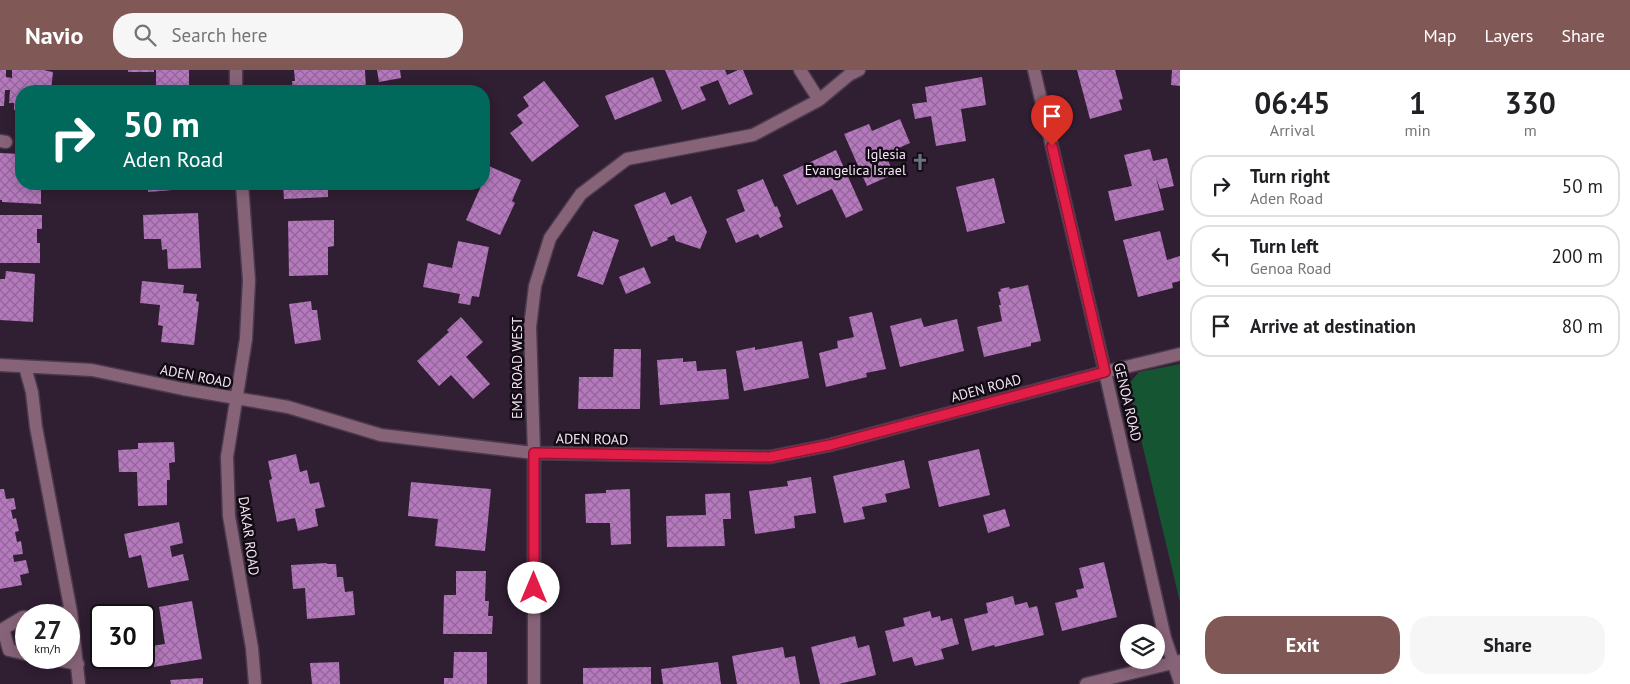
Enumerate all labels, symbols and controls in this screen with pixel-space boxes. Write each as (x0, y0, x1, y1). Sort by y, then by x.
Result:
search box (113, 13, 463, 58)
text: Navio (25, 20, 83, 51)
icon: search (131, 21, 159, 49)
text: Search here (171, 23, 267, 47)
text: Map (1424, 24, 1456, 47)
text: Layers (1484, 24, 1533, 47)
text: Share (1561, 24, 1605, 47)
text: 06:45 (1254, 83, 1330, 122)
text: 1 (1409, 83, 1426, 122)
text: 330 (1505, 83, 1556, 122)
pin (1031, 95, 1073, 146)
text: 50 m (123, 101, 200, 147)
icon: arrive (1038, 102, 1066, 130)
icon: right (40, 105, 105, 170)
text: Arrival (1270, 120, 1315, 140)
text: min (1405, 120, 1431, 140)
text: m (1524, 120, 1537, 140)
text: Aden Road (123, 145, 223, 173)
place label: Iglesia Evangelica Israel (805, 145, 906, 179)
church icon: Iglesia Evangelica Israel (910, 152, 930, 172)
text: Turn right (1250, 164, 1330, 188)
icon: right (1207, 172, 1235, 200)
text: 50 m (1562, 174, 1603, 198)
text: Aden Road (1250, 188, 1323, 208)
text: Turn left (1250, 234, 1319, 258)
icon: left (1207, 242, 1235, 270)
text: 200 m (1551, 244, 1603, 268)
text: Genoa Road (1250, 258, 1331, 278)
icon: arrive (1207, 312, 1235, 340)
text: Arrive at destination (1250, 314, 1416, 338)
text: 80 m (1562, 314, 1603, 338)
street label: EMS ROAD WEST (508, 317, 526, 419)
street label: ADEN ROAD (159, 360, 233, 392)
street label: GENOA ROAD (1110, 361, 1146, 443)
street label: ADEN ROAD (949, 370, 1023, 406)
street label: ADEN ROAD (556, 429, 628, 449)
street label: DAKAR ROAD (235, 495, 263, 577)
position arrow (507, 561, 559, 613)
speed limit sign: 30 (90, 604, 155, 669)
text: 27 (33, 614, 62, 646)
button: Exit (1205, 616, 1400, 674)
button: Share (1410, 616, 1605, 674)
map controls (1120, 624, 1165, 669)
button: layers (1120, 624, 1165, 669)
text: km/h (34, 641, 61, 656)

